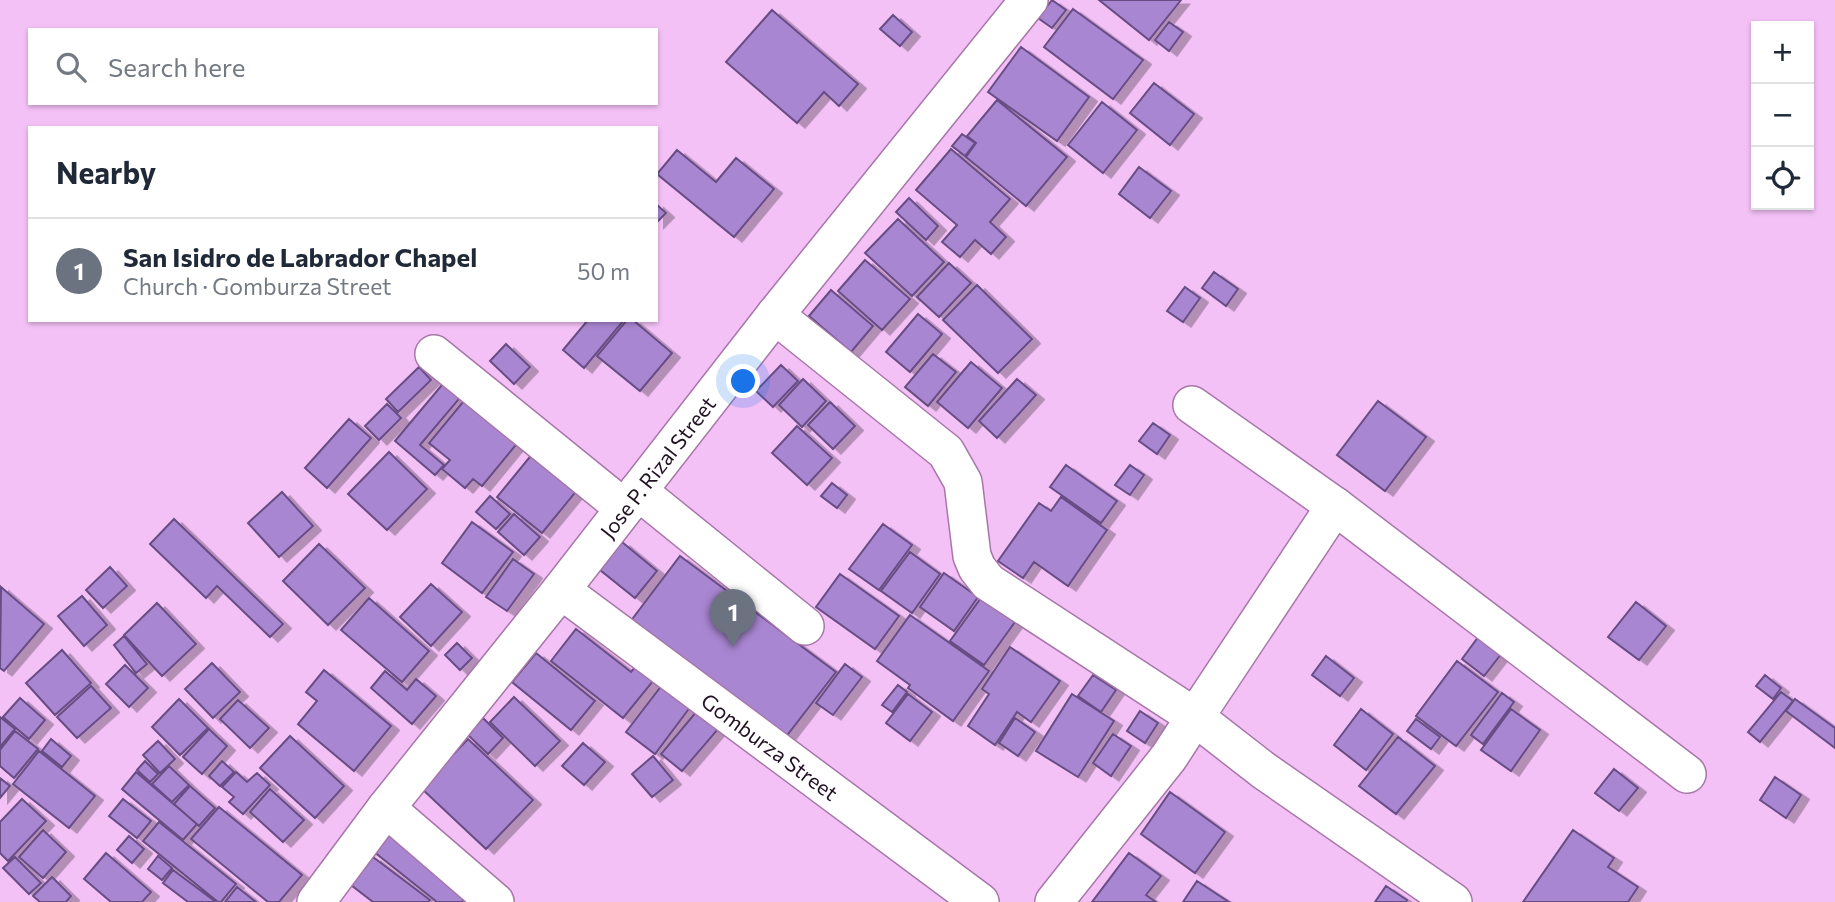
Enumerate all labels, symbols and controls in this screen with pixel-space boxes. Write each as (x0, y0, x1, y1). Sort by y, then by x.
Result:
map controls (1751, 21, 1814, 210)
button: + (1751, 21, 1814, 84)
search box (28, 28, 658, 105)
icon: search (52, 48, 90, 86)
text: Search here (108, 51, 246, 82)
button: − (1751, 84, 1814, 147)
button: locate (1751, 147, 1814, 210)
text: Nearby (56, 153, 156, 190)
text: San Isidro de Labrador Chapel (123, 241, 477, 272)
text: 1 (74, 257, 84, 285)
text: 50 m (577, 257, 630, 285)
text: Church · Gomburza Street (123, 272, 392, 300)
your location (726, 364, 760, 398)
street label: Jose P. Rizal Street (594, 391, 720, 543)
pin: 1 (710, 589, 756, 647)
street label: Gomburza Street (697, 687, 843, 805)

